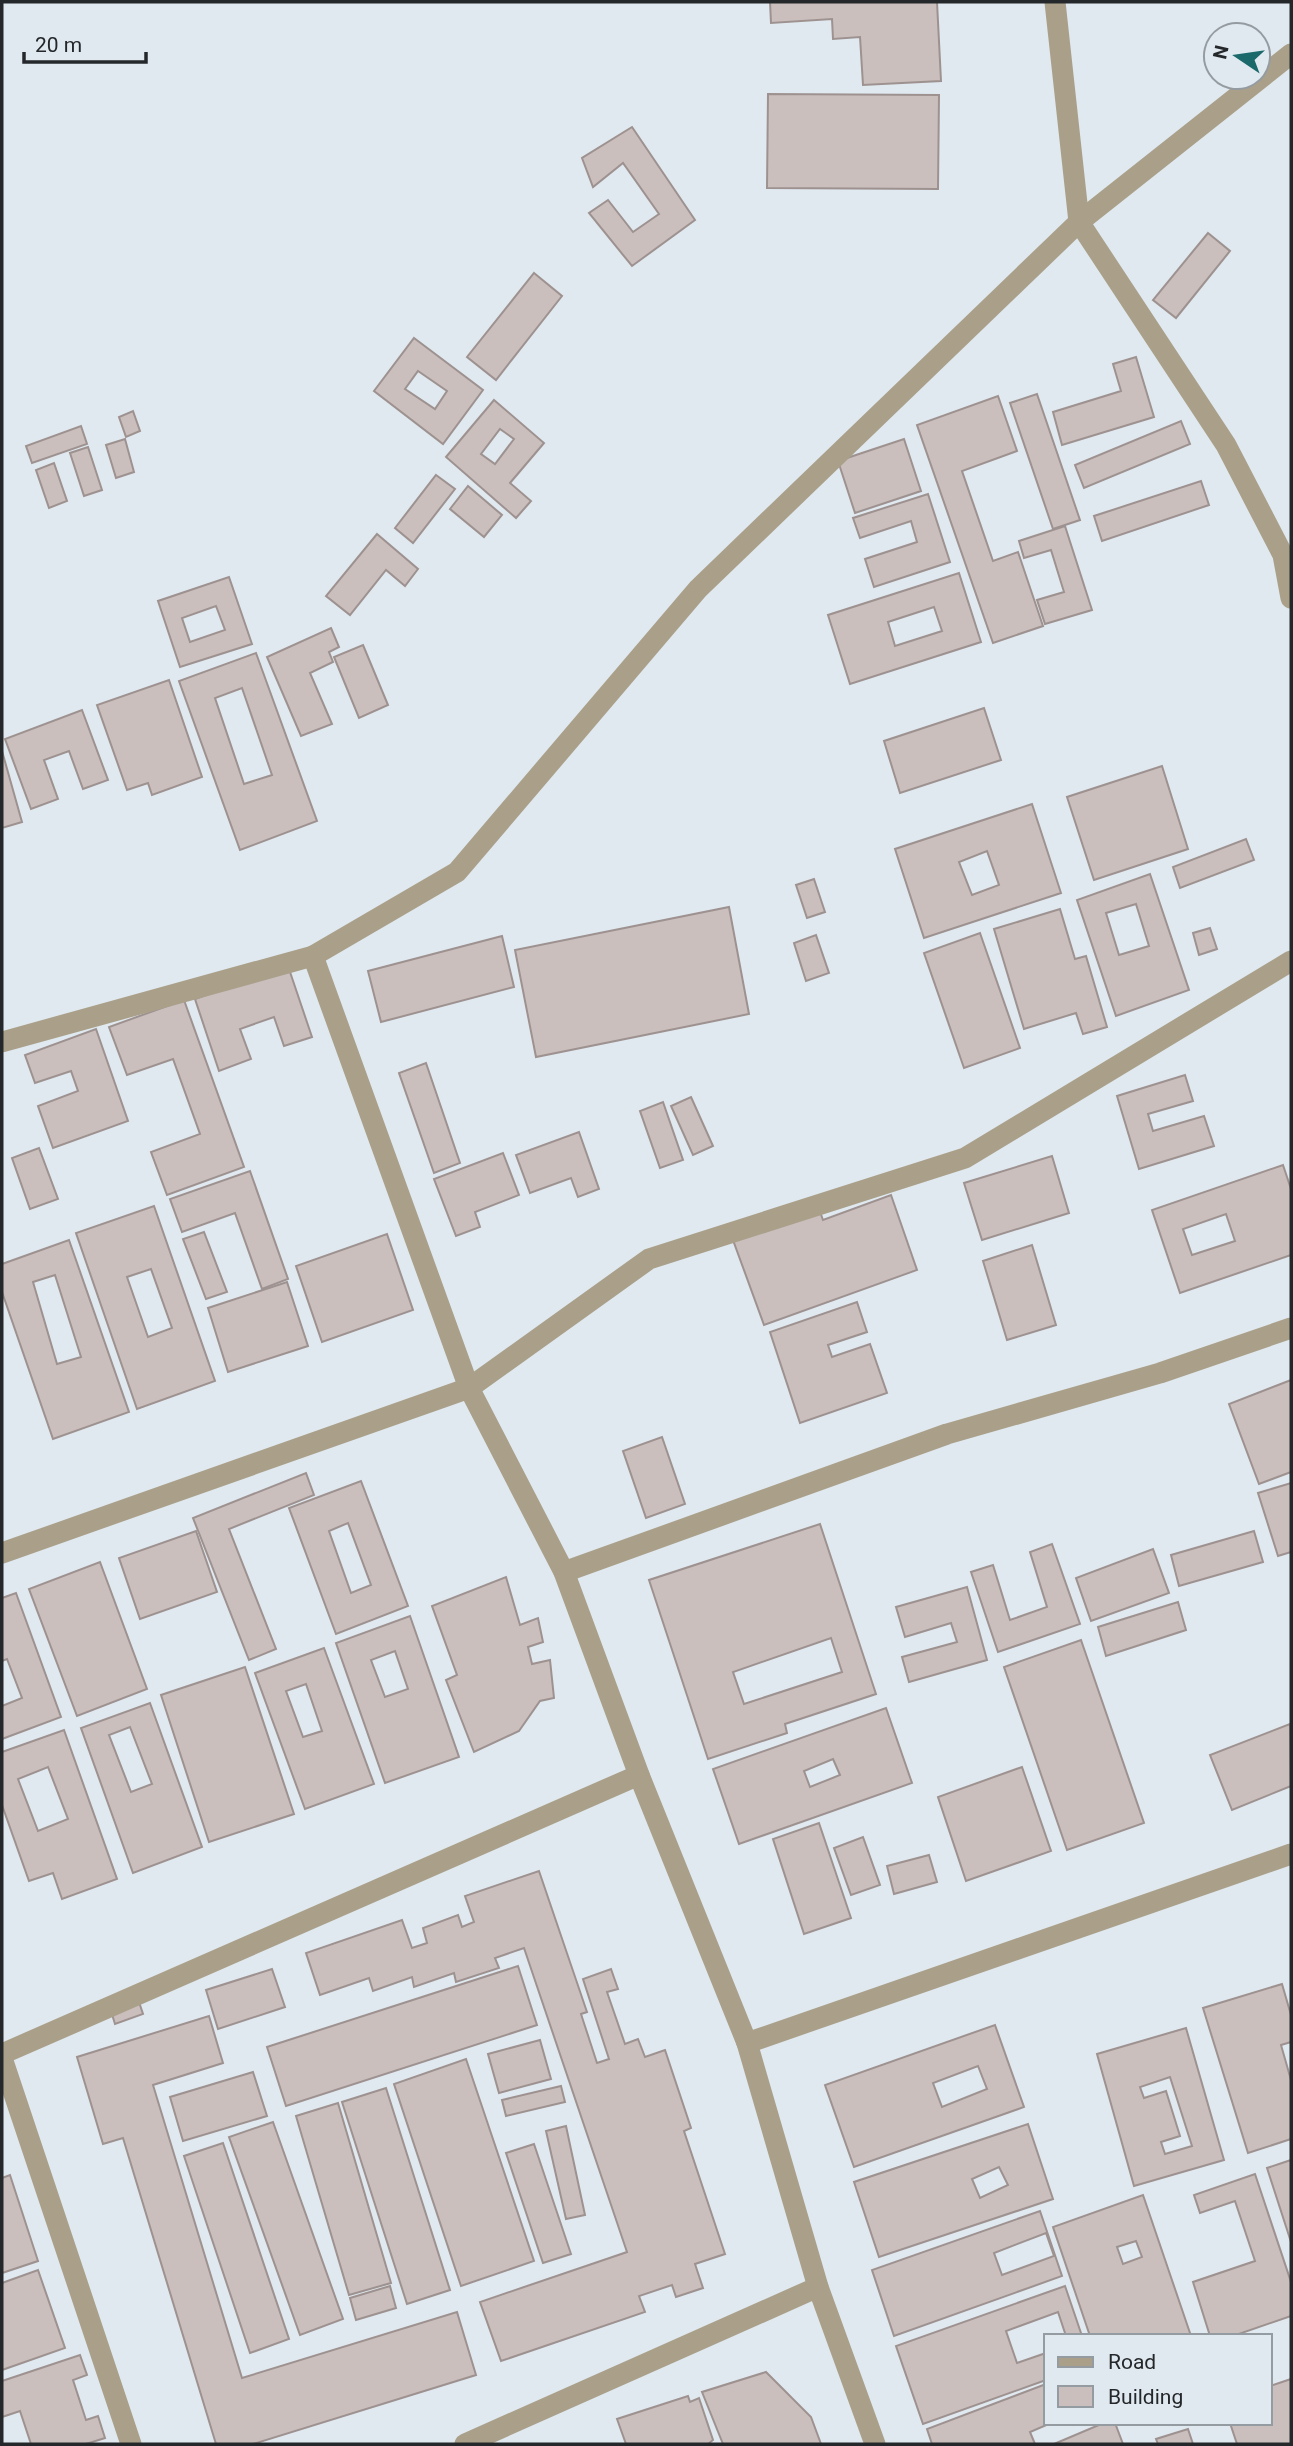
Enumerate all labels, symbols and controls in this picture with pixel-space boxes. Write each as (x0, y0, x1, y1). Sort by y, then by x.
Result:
scale bar (24, 21, 147, 65)
north arrow (1202, 21, 1272, 91)
text: 20 m (35, 33, 82, 57)
text: N (1208, 43, 1234, 61)
legend (1044, 2334, 1272, 2425)
text: Road (1108, 2350, 1156, 2374)
text: Building (1108, 2385, 1183, 2409)

